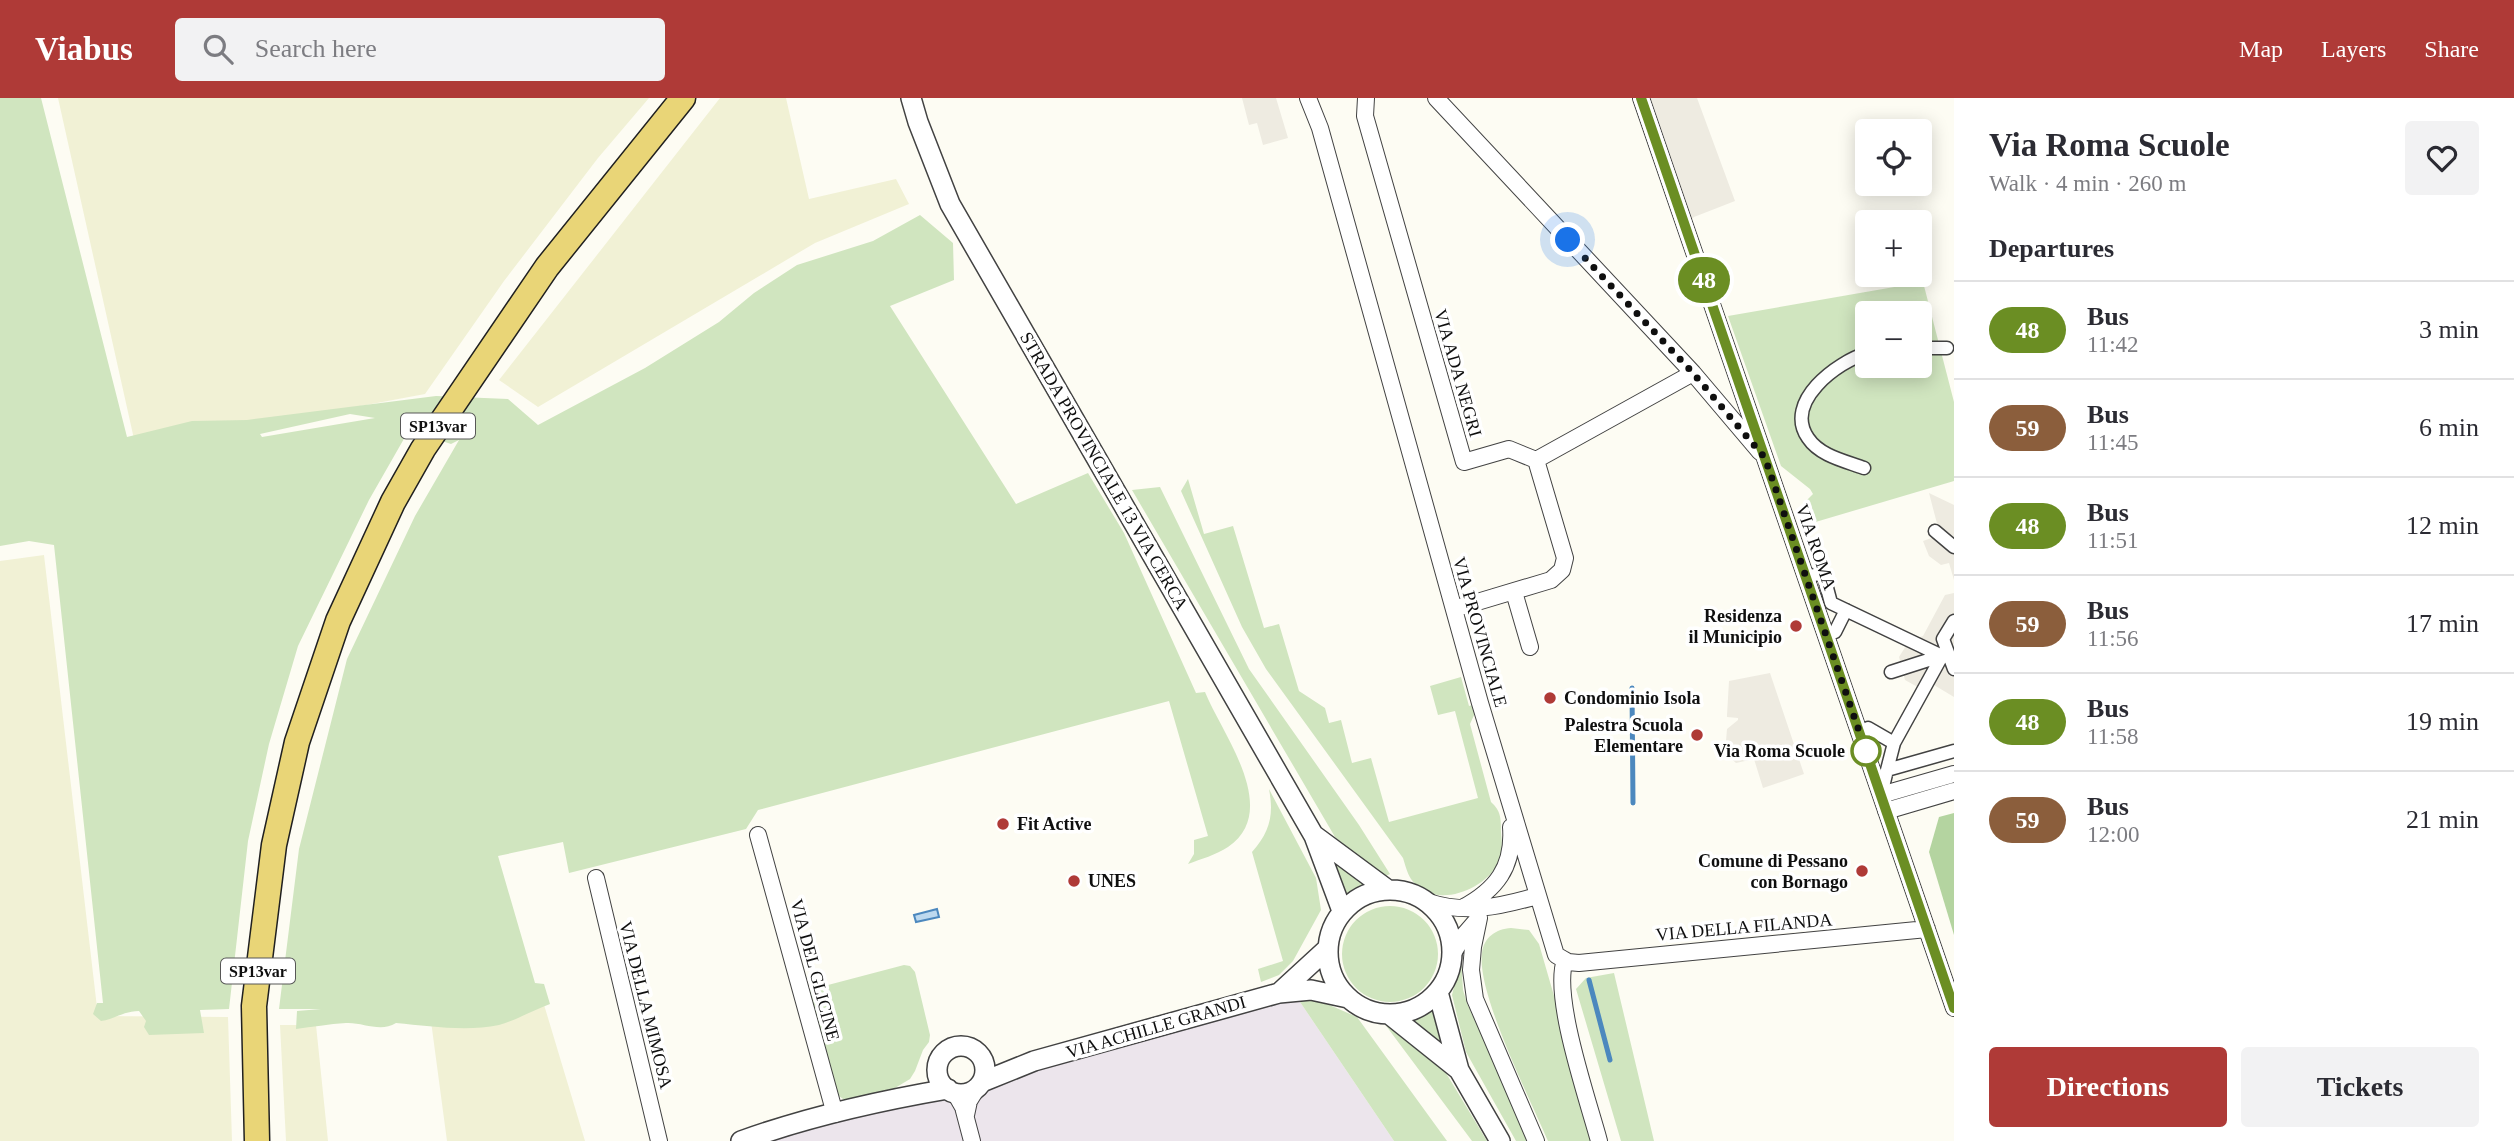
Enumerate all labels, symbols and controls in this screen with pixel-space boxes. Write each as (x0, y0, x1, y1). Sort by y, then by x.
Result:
search box (175, 18, 665, 81)
icon: search (199, 30, 237, 68)
text: Viabus (35, 31, 133, 67)
text: Search here (255, 34, 377, 63)
text: Map (2239, 36, 2283, 62)
text: Layers (2321, 36, 2386, 62)
text: Share (2424, 36, 2479, 62)
map controls (1855, 119, 1932, 378)
button: locate (1855, 119, 1932, 196)
button: heart (2405, 121, 2479, 195)
text: Via Roma Scuole (1989, 127, 2230, 163)
text: Walk · 4 min · 260 m (1989, 171, 2186, 196)
button: + (1855, 210, 1932, 287)
your location (1550, 222, 1585, 257)
text: Departures (1989, 234, 2114, 263)
line badge: 48 (1672, 257, 1736, 303)
text: 48 (1692, 267, 1716, 293)
button: − (1855, 301, 1932, 378)
text: Bus (2087, 302, 2129, 331)
street label: VIA ADA NEGRI (1430, 307, 1486, 439)
text: 3 min (2419, 315, 2479, 344)
text: 48 (2016, 317, 2040, 343)
street label: STRADA PROVINCIALE 13 VIA CERCA (1016, 328, 1192, 614)
text: 11:42 (2087, 332, 2139, 357)
text: Bus (2087, 400, 2129, 429)
text: 6 min (2419, 413, 2479, 442)
road number: SP13var (401, 414, 475, 438)
text: 59 (2016, 415, 2040, 441)
text: 11:45 (2087, 430, 2139, 455)
text: Bus (2087, 498, 2129, 527)
street label: VIA ROMA (1792, 501, 1840, 593)
text: 12 min (2406, 511, 2479, 540)
text: 48 (2016, 513, 2040, 539)
text: 11:51 (2087, 528, 2139, 553)
street label: VIA PROVINCIALE (1449, 555, 1511, 709)
text: Bus (2087, 596, 2129, 625)
place label: Residenza il Municipio (1688, 606, 1782, 647)
text: 17 min (2406, 609, 2479, 638)
text: 59 (2016, 611, 2040, 637)
marker: Residenza il Municipio (1788, 618, 1804, 634)
text: 11:56 (2087, 626, 2139, 651)
place label: Condominio Isola (1564, 688, 1701, 708)
marker: Condominio Isola (1542, 690, 1558, 706)
text: Bus (2087, 694, 2129, 723)
text: 19 min (2406, 707, 2479, 736)
text: 48 (2016, 709, 2040, 735)
place label: Palestra Scuola Elementare (1565, 715, 1683, 756)
text: 11:58 (2087, 724, 2139, 749)
marker: Palestra Scuola Elementare (1689, 727, 1705, 743)
marker: Via Roma Scuole (1851, 736, 1881, 766)
place label: Via Roma Scuole (1714, 741, 1845, 761)
text: Bus (2087, 792, 2129, 821)
text: 21 min (2406, 805, 2479, 834)
text: 59 (2016, 807, 2040, 833)
place label: Fit Active (1017, 814, 1091, 834)
marker: Fit Active (995, 816, 1011, 832)
text: 12:00 (2087, 822, 2139, 847)
place label: Comune di Pessano con Bornago (1698, 851, 1848, 892)
marker: Comune di Pessano con Bornago (1854, 863, 1870, 879)
place label: UNES (1088, 871, 1136, 891)
marker: UNES (1066, 873, 1082, 889)
street label: VIA DEL GLICINE (786, 897, 844, 1043)
street label: VIA DELLA FILANDA (1655, 909, 1833, 945)
street label: VIA DELLA MIMOSA (615, 919, 677, 1091)
road number: SP13var (221, 958, 295, 984)
street label: VIA ACHILLE GRANDI (1064, 992, 1248, 1062)
button: Directions (1989, 1047, 2227, 1127)
button: Tickets (2241, 1047, 2479, 1127)

